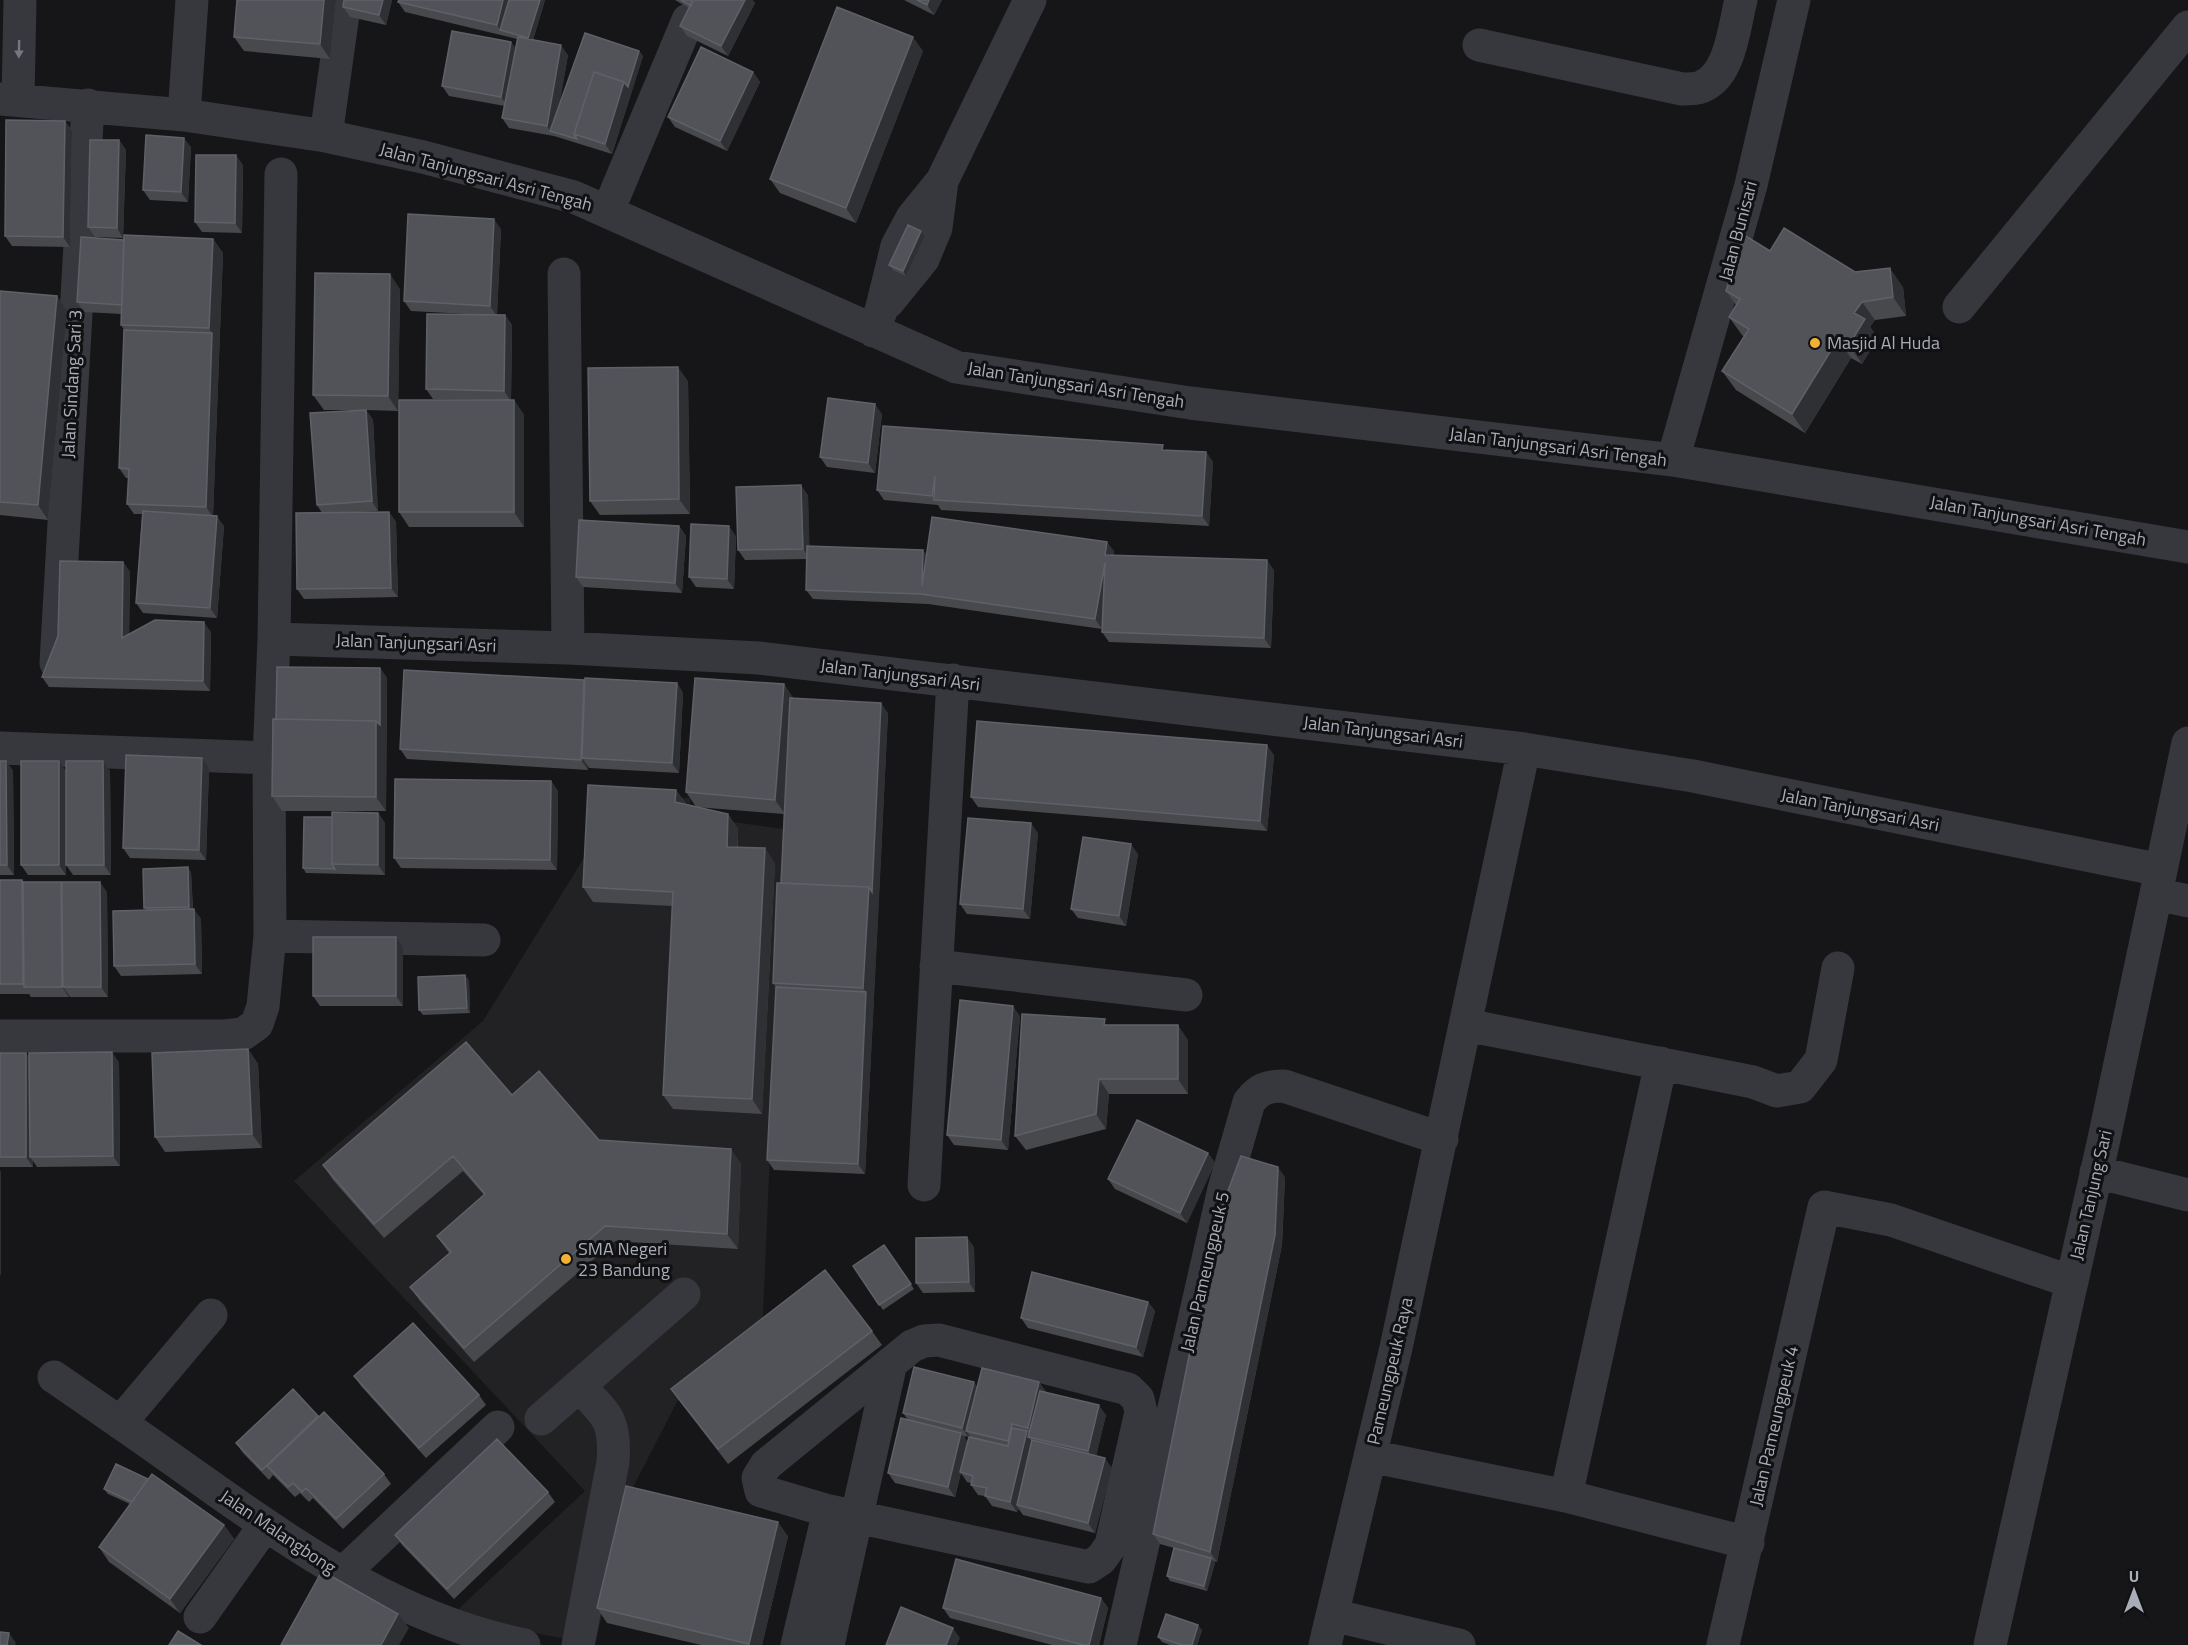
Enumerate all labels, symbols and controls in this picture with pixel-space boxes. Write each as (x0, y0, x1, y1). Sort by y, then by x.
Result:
one-way arrow (14, 40, 24, 59)
street label: Jalan Tanjungsari Asri Tengah (377, 135, 596, 218)
street label: Jalan Bunisari (1711, 178, 1764, 284)
street label: Jalan Sindang Sari 3 (54, 309, 89, 459)
place label: Masjid Al Huda (1827, 329, 1940, 356)
marker: Masjid Al Huda (1808, 336, 1822, 350)
street label: Jalan Tanjungsari Asri Tengah (966, 354, 1186, 415)
street label: Jalan Tanjungsari Asri Tengah (1448, 420, 1669, 473)
street label: Jalan Tanjungsari Asri Tengah (1928, 488, 2148, 553)
street label: Jalan Tanjungsari Asri (335, 626, 497, 659)
street label: Jalan Tanjungsari Asri (819, 651, 981, 698)
street label: Jalan Tanjungsari Asri (1302, 708, 1464, 755)
street label: Jalan Tanjungsari Asri (1779, 781, 1942, 838)
street label: Jalan Tanjung Sari (2062, 1127, 2119, 1263)
street label: Jalan Pameungpeuk 5 (1173, 1189, 1236, 1355)
place label: SMA Negeri 23 Bandung (578, 1235, 670, 1283)
marker: SMA Negeri 23 Bandung (559, 1252, 573, 1266)
street label: Pameungpeuk Raya (1359, 1295, 1420, 1447)
street label: Jalan Pameungpeuk 4 (1742, 1343, 1805, 1509)
street label: Jalan Malangbong (215, 1483, 342, 1581)
north arrow (2104, 1561, 2164, 1621)
text: U (2129, 1564, 2139, 1588)

